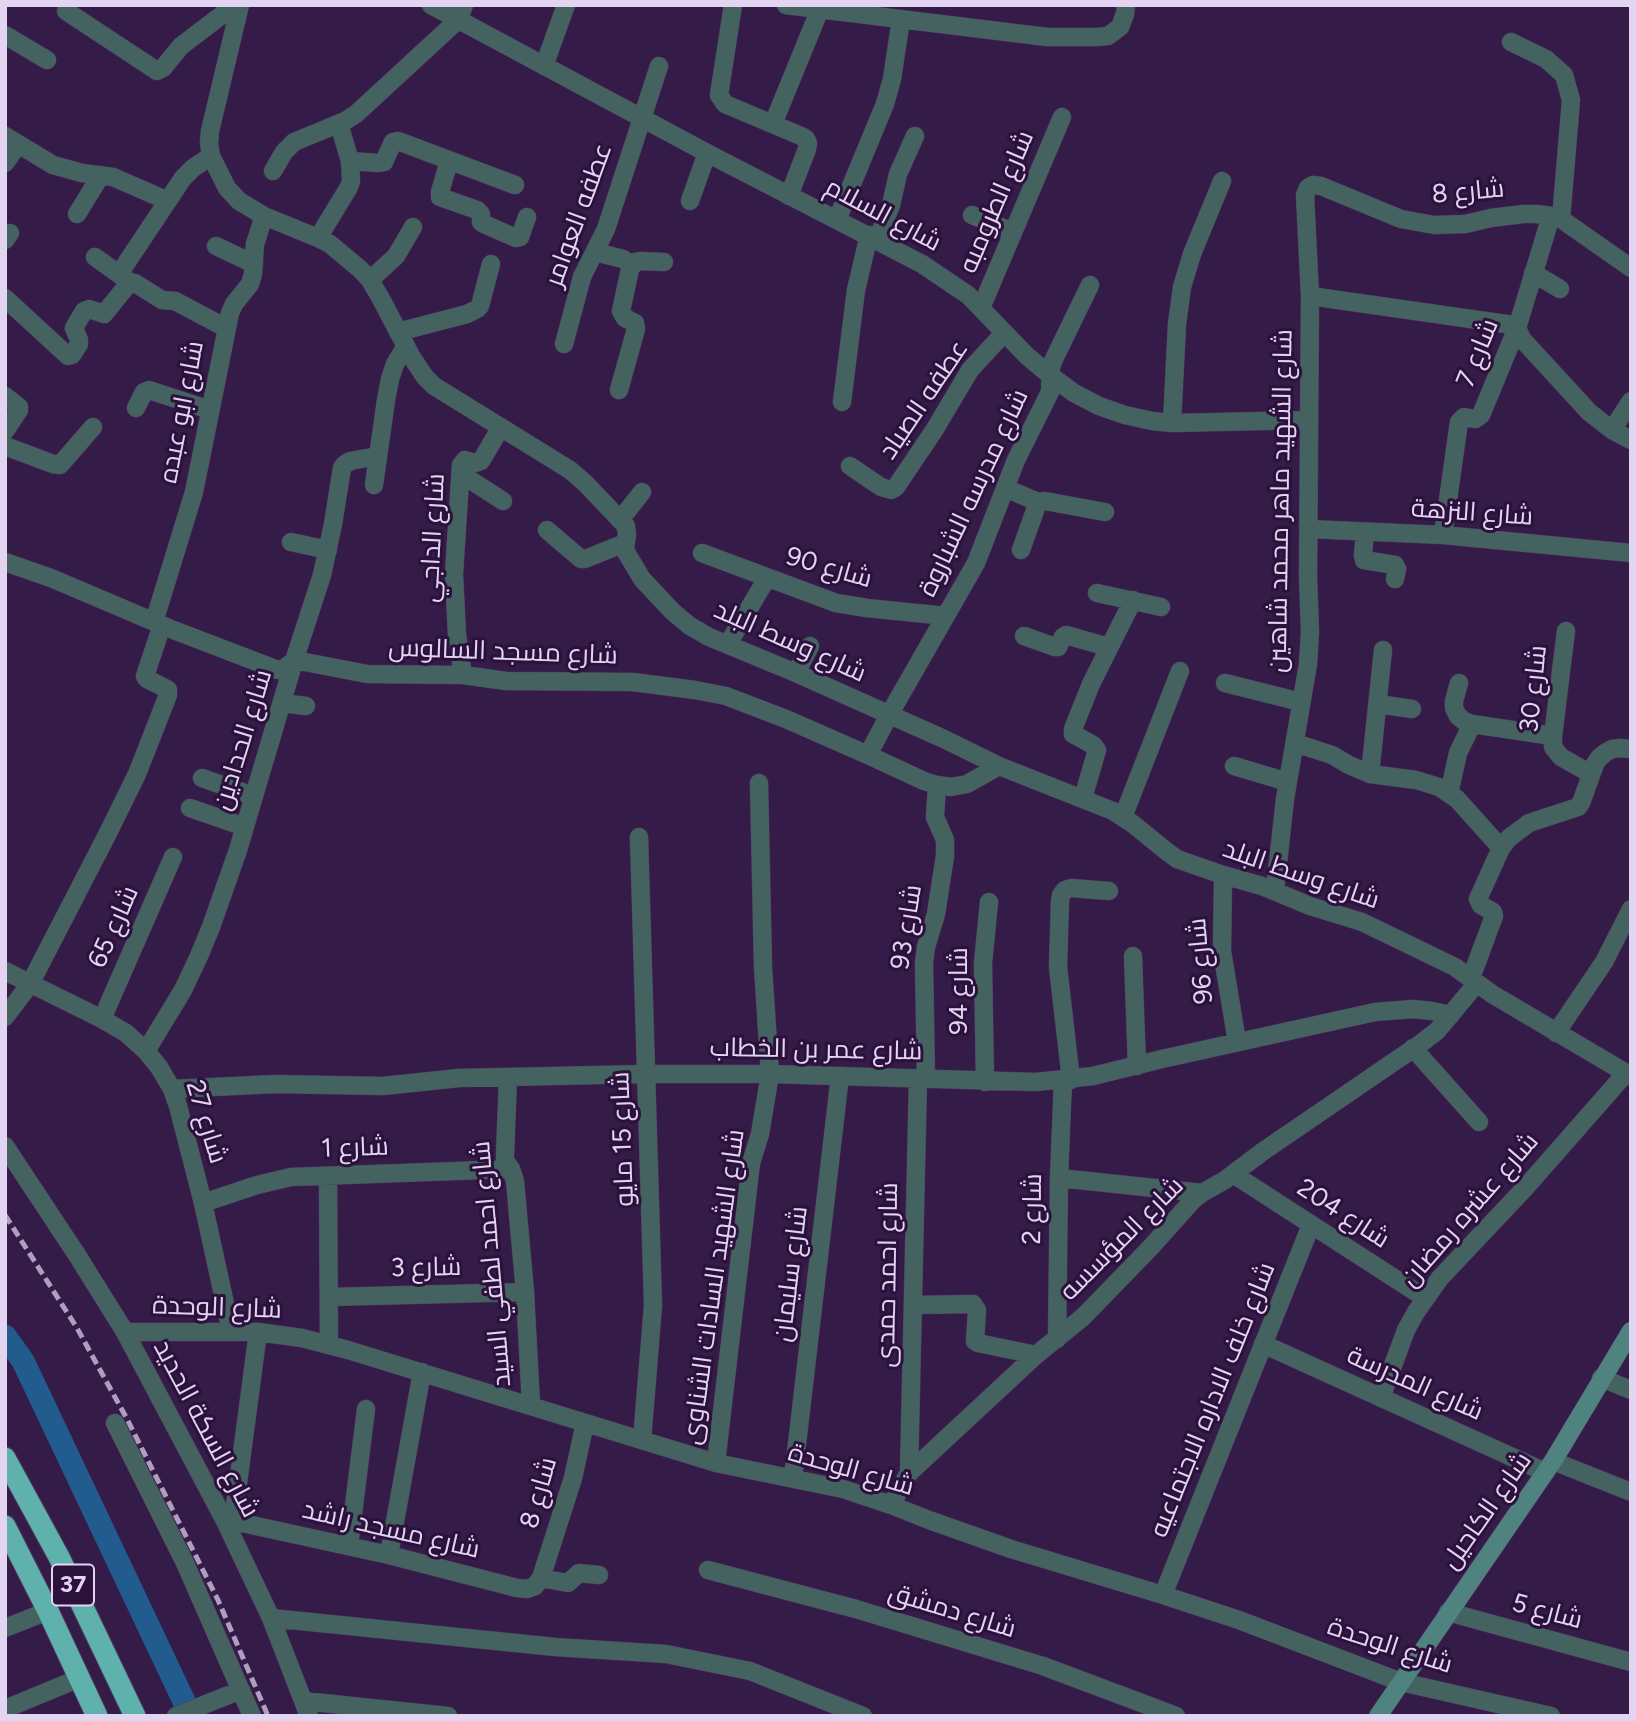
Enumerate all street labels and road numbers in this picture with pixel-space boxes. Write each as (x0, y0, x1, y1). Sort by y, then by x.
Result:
street label: شارع الطرومبه (953, 126, 1041, 278)
street label: عطفه العوامر (539, 139, 619, 291)
street label: شارع السلام (820, 171, 946, 259)
street label: شارع 8 (1430, 173, 1506, 211)
street label: شارع 7 (1450, 314, 1506, 392)
street label: شارع الشهيد ماهر محمد شاهين (1262, 329, 1300, 673)
street label: عطفه الصياد (873, 334, 975, 466)
street label: شارع ابو عبده (153, 338, 211, 486)
street label: شارع مدرسه الشباروة (912, 384, 1036, 602)
street label: شارع الداجي (414, 473, 452, 603)
street label: شارع النزهة (1410, 493, 1534, 533)
street label: شارع 90 (782, 541, 876, 595)
street label: شارع وسط البلد (709, 595, 871, 689)
street label: شارع مسجد السالوس (388, 632, 618, 672)
street label: شارع 30 (1514, 644, 1554, 734)
street label: شارع الحدادين (207, 666, 279, 814)
street label: شارع وسط البلد (1219, 834, 1383, 916)
street label: شارع 65 (82, 881, 146, 973)
street label: شارع 93 (885, 882, 929, 972)
street label: شارع 96 (1182, 917, 1220, 1005)
street label: شارع 94 (943, 947, 975, 1035)
street label: شارع عمر بن الخطاب (709, 1033, 923, 1067)
street label: شارع 15 مايو (605, 1071, 641, 1207)
street label: شارع 27 (179, 1077, 233, 1167)
street label: شارع عشره رمضان (1395, 1126, 1545, 1294)
street label: شارع الشهيد السادات الشناوى (676, 1127, 752, 1447)
street label: شارع 1 (321, 1131, 389, 1165)
street label: شارع احمد لطفي السيد (466, 1140, 518, 1388)
street label: شارع المؤسسه (1054, 1171, 1190, 1307)
street label: شارع 2 (1017, 1173, 1049, 1245)
street label: شارع 204 (1291, 1173, 1395, 1255)
street label: شارع احمد حمدى (871, 1182, 905, 1368)
street label: شارع سليمان (767, 1204, 815, 1344)
street label: شارع 3 (390, 1252, 462, 1284)
street label: شارع خلف الاداره الاجتماعيه (1143, 1258, 1283, 1542)
street label: شارع الوحدة (152, 1290, 282, 1326)
street label: شارع السكة الحديد (146, 1335, 266, 1523)
street label: شارع المدرسة (1342, 1340, 1488, 1428)
street label: شارع الوحدة (784, 1437, 918, 1503)
street label: شارع الكاحيل (1435, 1446, 1539, 1576)
street label: شارع 8 (514, 1454, 564, 1532)
street label: شارع مسجد راشد (299, 1494, 483, 1566)
road number: 37 (52, 1564, 94, 1605)
street label: شارع دمشق (884, 1577, 1020, 1645)
street label: شارع 5 (1508, 1588, 1586, 1636)
street label: شارع الوحدة (1324, 1611, 1456, 1681)

